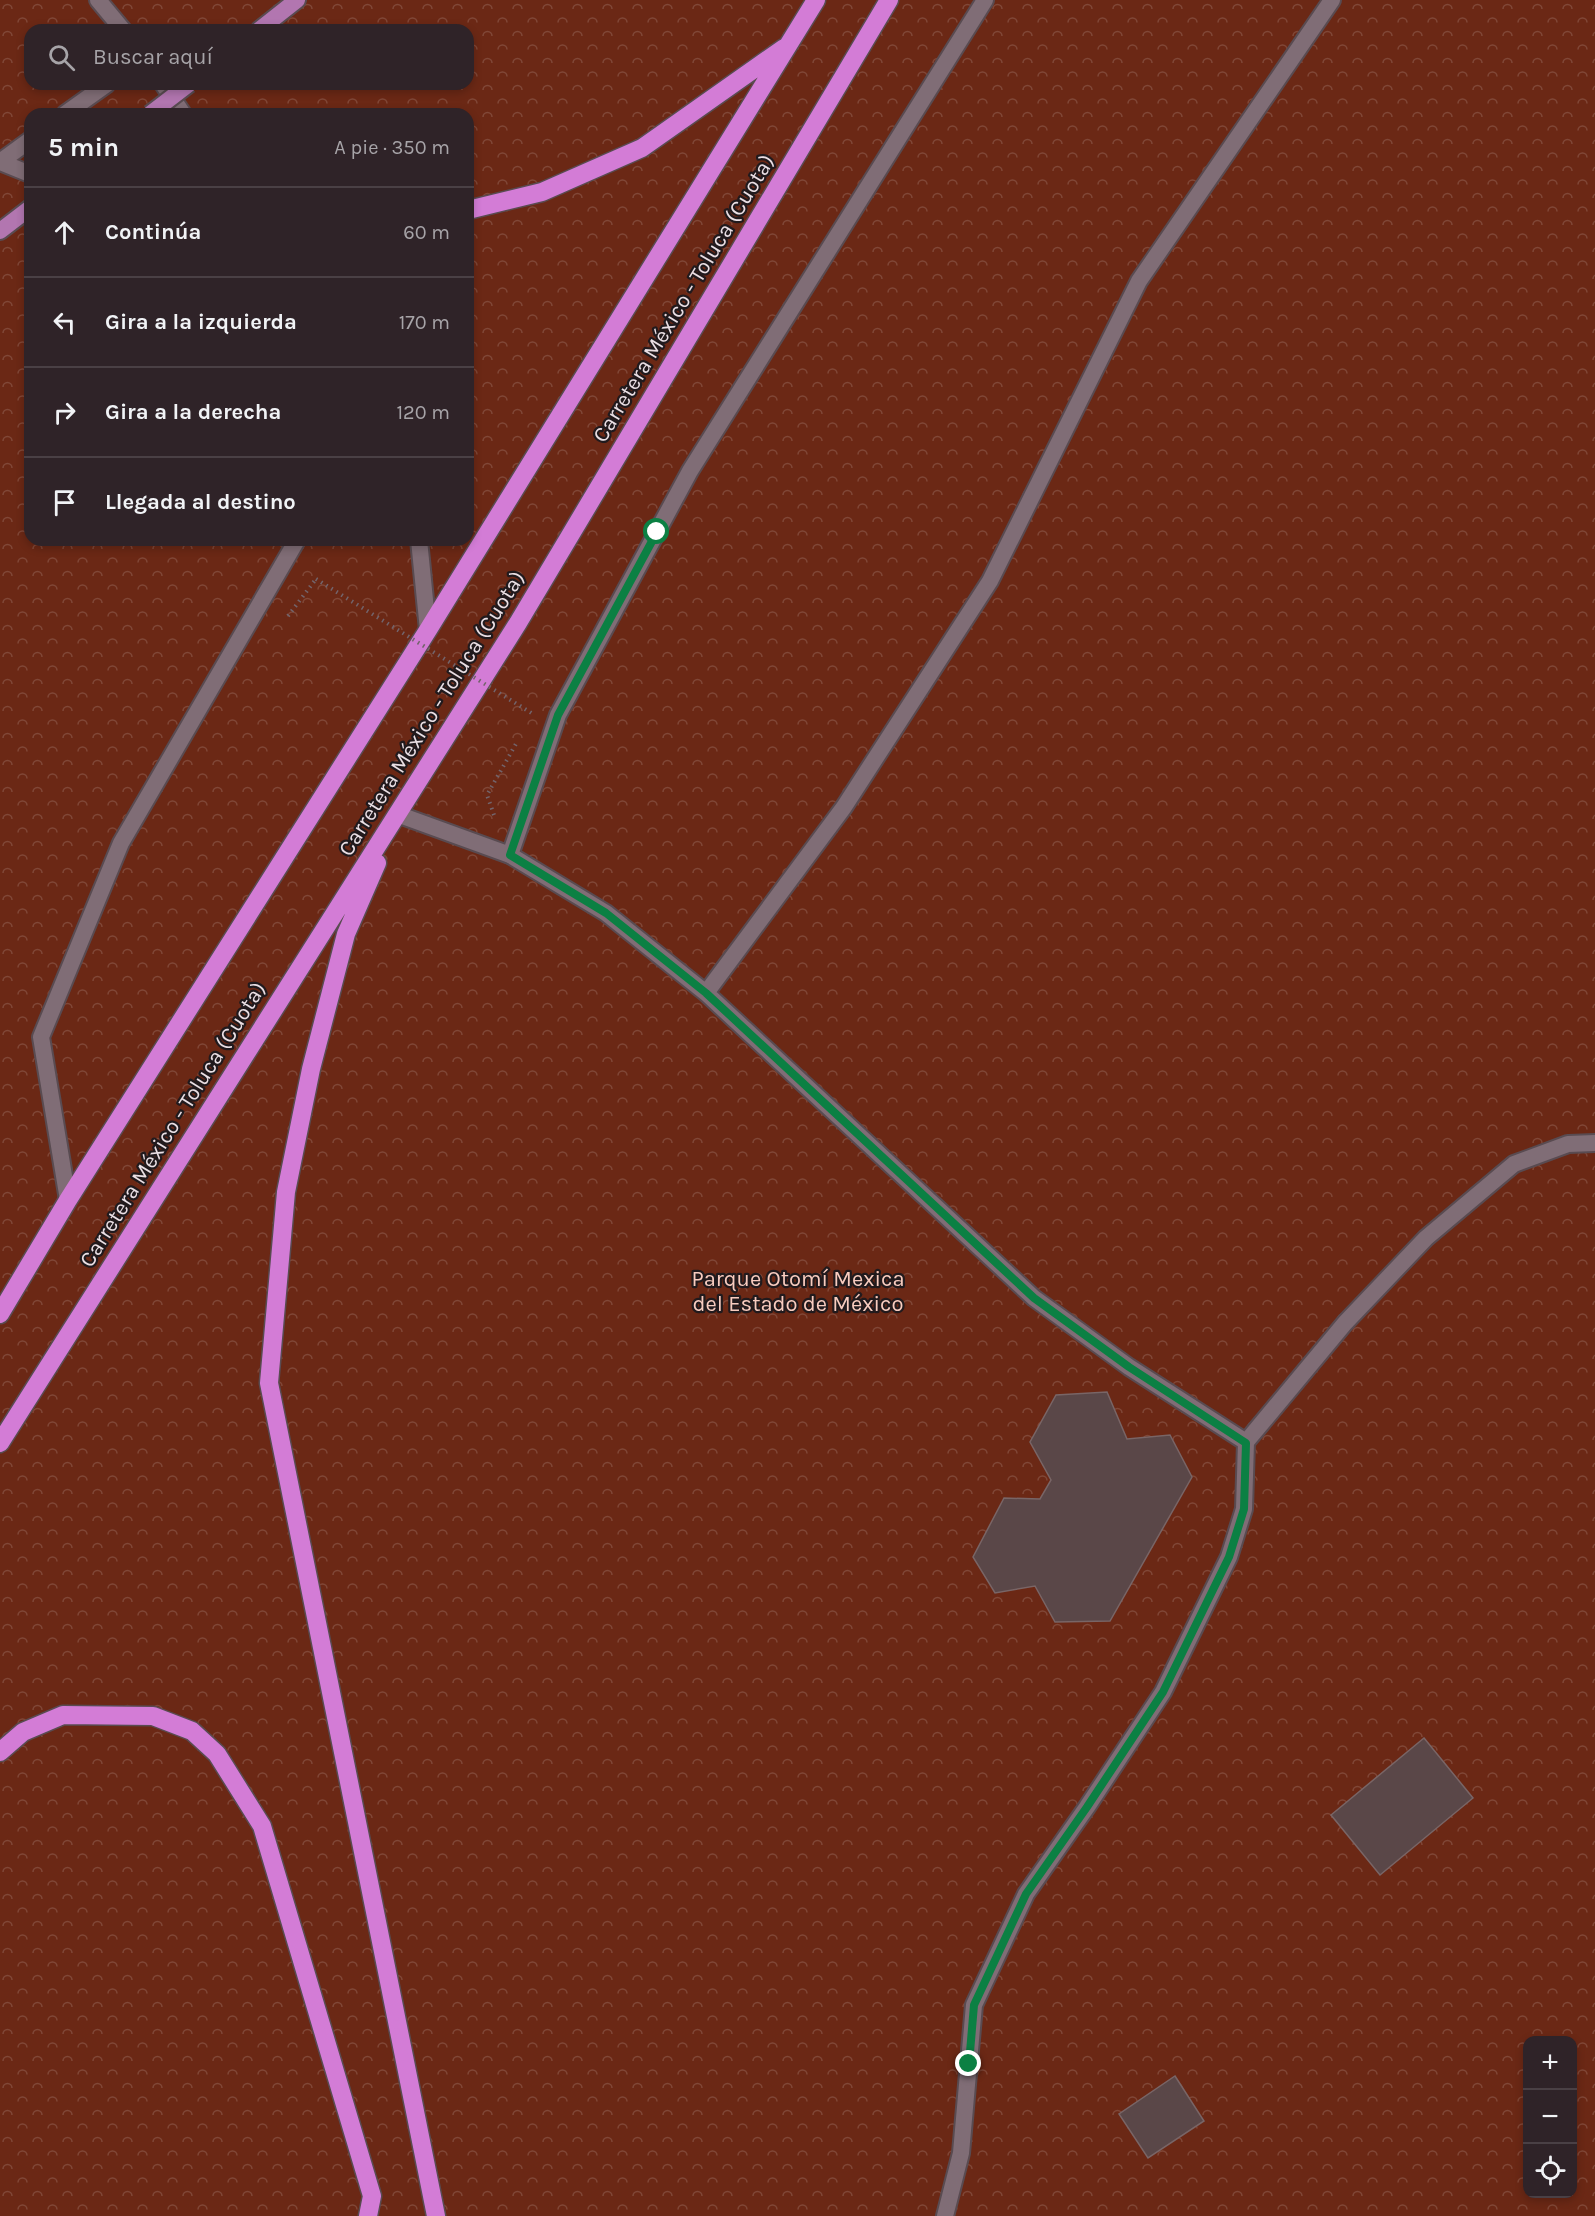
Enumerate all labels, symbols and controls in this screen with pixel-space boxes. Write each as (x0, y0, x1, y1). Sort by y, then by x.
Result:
search box (24, 24, 474, 90)
icon: search (45, 41, 78, 74)
text: Buscar aquí (93, 44, 213, 70)
text: 5 min (48, 132, 119, 163)
text: A pie · 350 m (334, 136, 450, 159)
street label: Carretera México - Toluca (Cuota) (587, 150, 780, 447)
icon: ahead (48, 216, 81, 249)
text: Continúa (105, 219, 201, 245)
text: 60 m (403, 221, 450, 244)
icon: left (48, 306, 81, 339)
text: Gira a la izquierda (105, 309, 297, 335)
text: 170 m (399, 311, 450, 334)
icon: right (48, 396, 81, 429)
text: Gira a la derecha (105, 399, 281, 425)
text: 120 m (396, 401, 450, 424)
icon: arrive (48, 486, 81, 519)
text: Llegada al destino (105, 489, 296, 515)
route start (643, 518, 669, 544)
street label: Carretera México - Toluca (Cuota) (333, 566, 531, 861)
street label: Carretera México - Toluca (Cuota) (74, 977, 272, 1272)
park label: Parque Otomí Mexica del Estado de México (691, 1266, 905, 1317)
map controls (1523, 2036, 1577, 2198)
button: + (1523, 2036, 1577, 2090)
route end (955, 2050, 981, 2076)
button: − (1523, 2090, 1577, 2144)
button: locate (1523, 2144, 1577, 2198)

